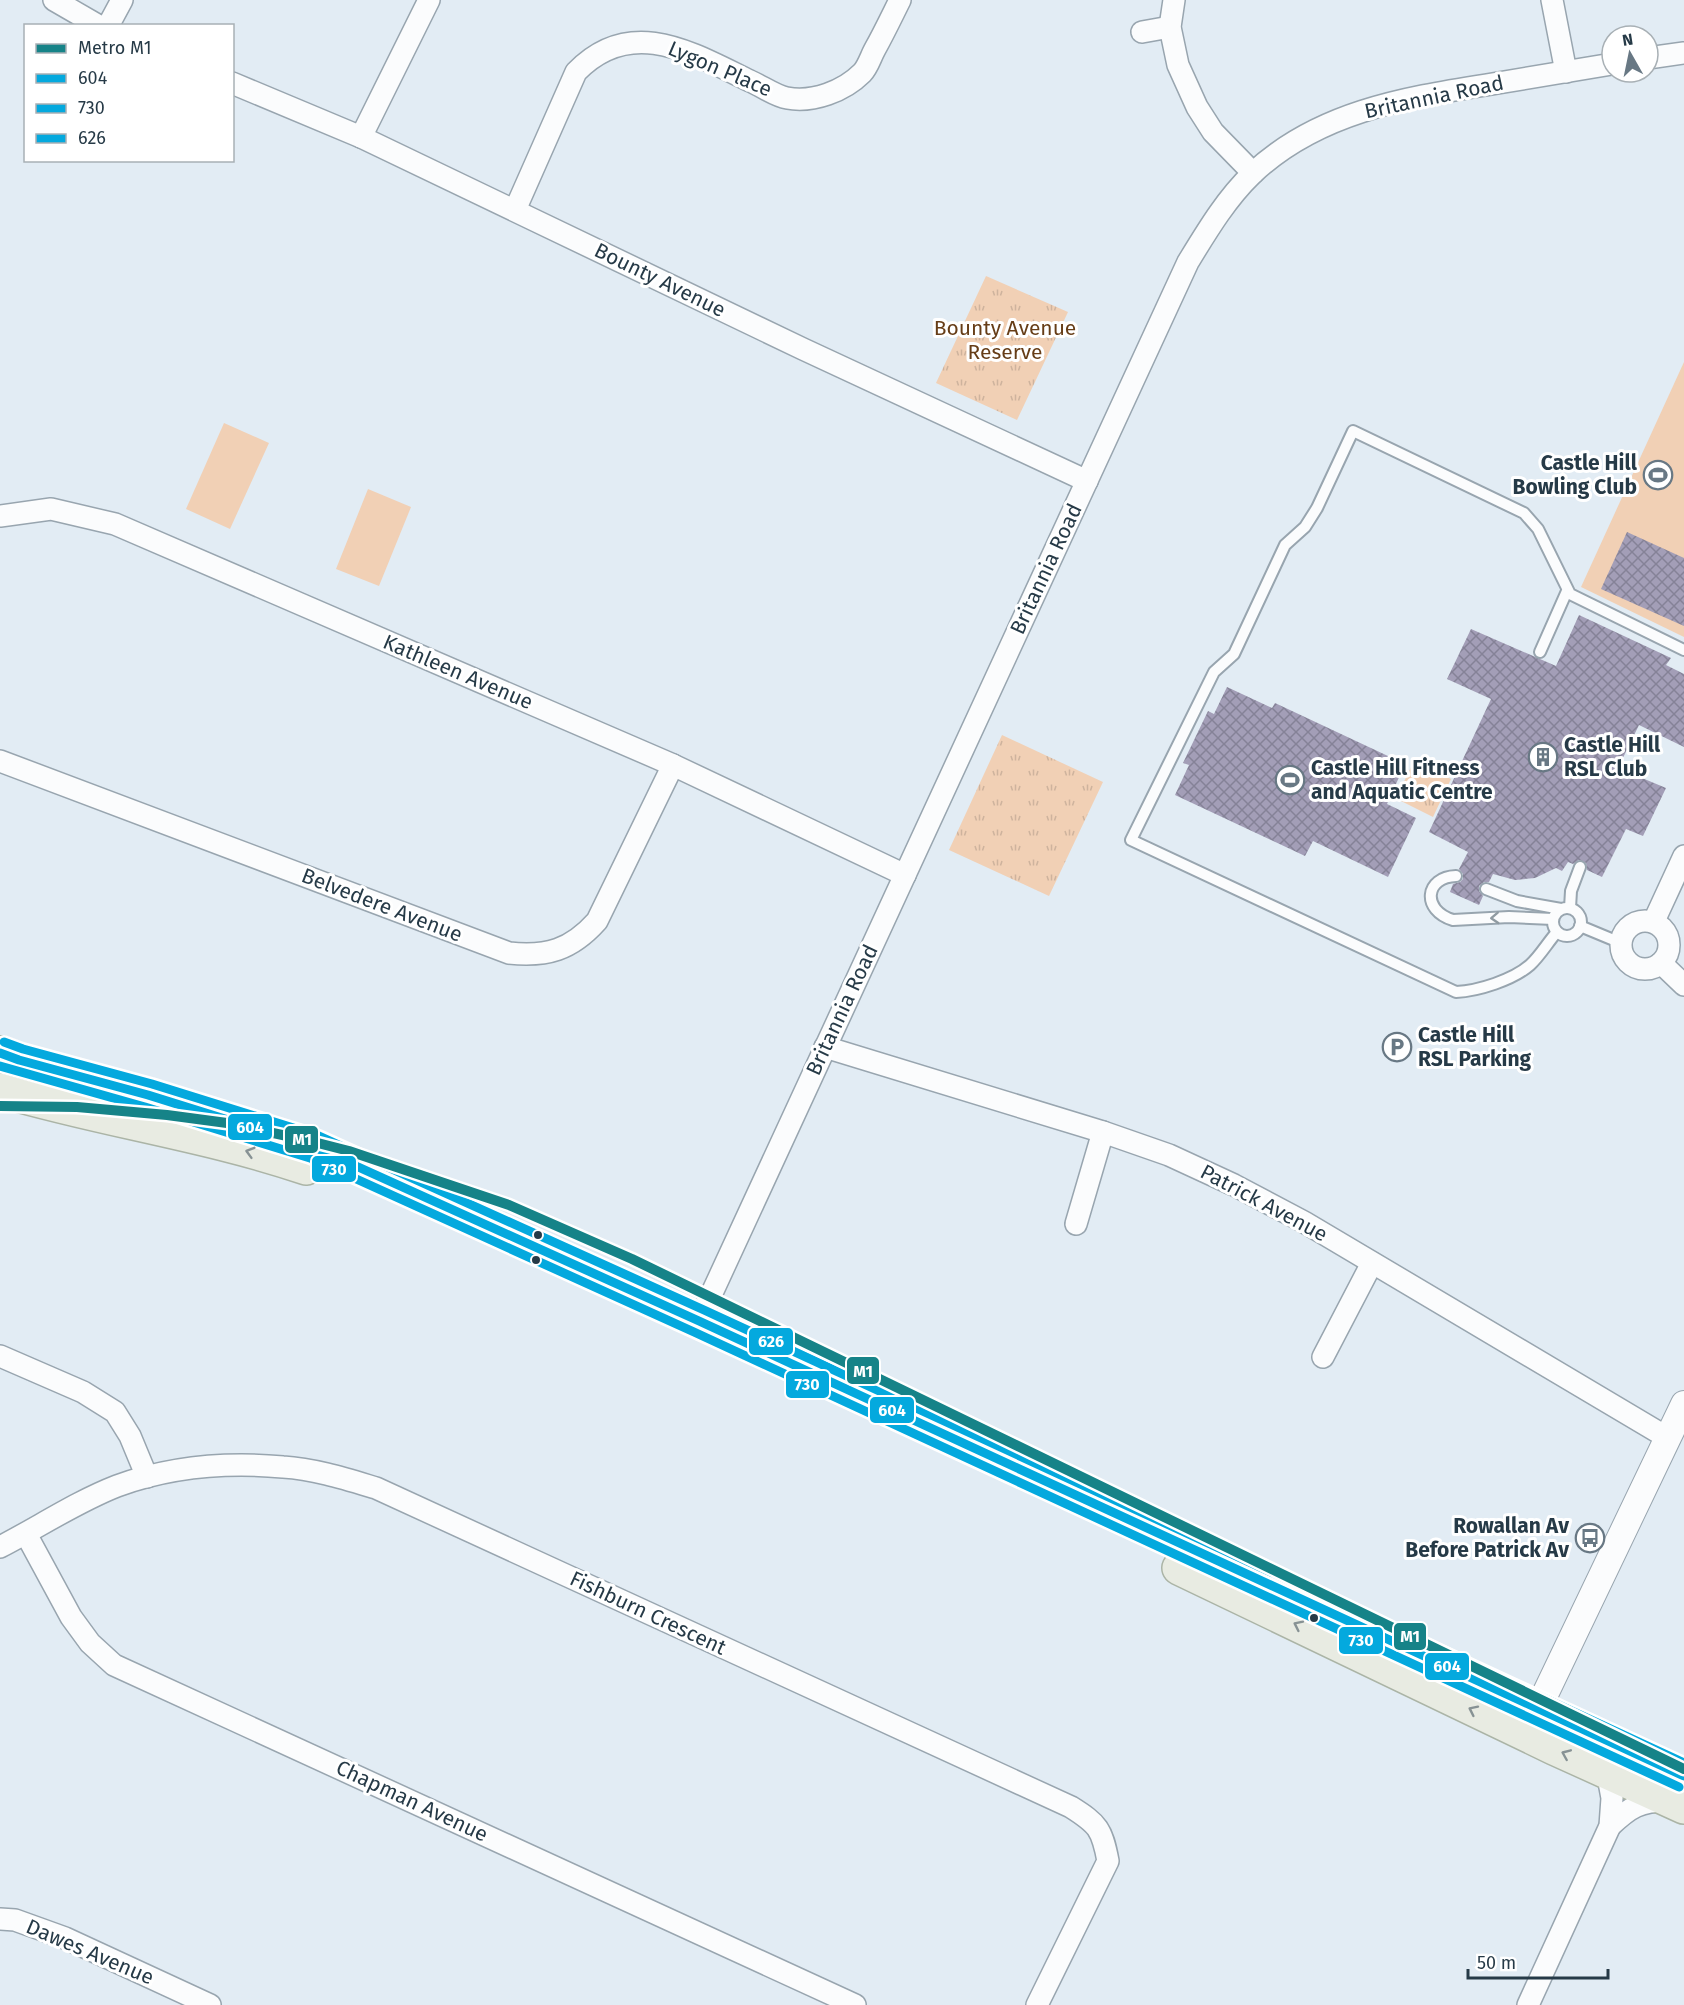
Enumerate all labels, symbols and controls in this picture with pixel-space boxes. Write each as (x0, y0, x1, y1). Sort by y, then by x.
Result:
legend (24, 24, 234, 162)
north arrow (1600, 24, 1660, 84)
text: N (1621, 29, 1634, 50)
street label: Lygon Place (664, 35, 776, 103)
text: Metro M1 (78, 37, 152, 59)
text: 604 (78, 67, 108, 89)
street label: Britannia Road (1362, 70, 1506, 124)
text: 730 (78, 97, 105, 119)
text: 626 (78, 127, 106, 149)
street label: Bounty Avenue (590, 237, 730, 323)
park label: Bounty Avenue Reserve (934, 315, 1076, 365)
place label: Castle Hill Bowling Club (1513, 450, 1638, 500)
sports icon: Castle Hill Bowling Club (1642, 459, 1674, 491)
street label: Britannia Road (1004, 499, 1088, 639)
street label: Kathleen Avenue (379, 629, 537, 715)
place label: Castle Hill RSL Club (1564, 732, 1661, 782)
building icon: Castle Hill RSL Club (1527, 741, 1559, 773)
place label: Castle Hill Fitness and Aquatic Centre (1311, 755, 1493, 805)
sports icon: Castle Hill Fitness and Aquatic Centre (1274, 764, 1306, 796)
street label: Belvedere Avenue (298, 862, 466, 948)
one-way arrow (1490, 911, 1499, 924)
street label: Britannia Road (800, 940, 884, 1080)
place label: Castle Hill RSL Parking (1418, 1022, 1532, 1072)
parking icon: Castle Hill RSL Parking (1381, 1031, 1413, 1063)
line badge: 604 (227, 1113, 273, 1141)
text: 604 (236, 1118, 264, 1137)
line badge: M1 (284, 1125, 319, 1154)
text: M1 (292, 1130, 312, 1149)
one-way arrow (245, 1147, 256, 1159)
line badge: 730 (311, 1155, 357, 1183)
street label: Patrick Avenue (1196, 1159, 1332, 1247)
text: 730 (321, 1160, 347, 1179)
unlabelled marker (532, 1229, 544, 1241)
unlabelled marker (530, 1254, 542, 1266)
line badge: 626 (748, 1327, 794, 1356)
text: 626 (758, 1332, 784, 1351)
line badge: M1 (846, 1356, 880, 1385)
text: M1 (853, 1362, 873, 1381)
line badge: 730 (785, 1370, 830, 1399)
text: 730 (794, 1375, 820, 1394)
line badge: 604 (869, 1396, 915, 1424)
text: 604 (878, 1401, 906, 1420)
place label: Rowallan Av Before Patrick Av (1405, 1513, 1569, 1563)
bus stop icon: Rowallan Av Before Patrick Av (1574, 1522, 1606, 1554)
street label: Fishburn Crescent (566, 1565, 731, 1661)
unlabelled marker (1308, 1612, 1320, 1624)
one-way arrow (1293, 1621, 1304, 1632)
line badge: M1 (1393, 1622, 1427, 1651)
line badge: 730 (1338, 1626, 1384, 1655)
text: M1 (1400, 1627, 1420, 1646)
text: 730 (1348, 1631, 1374, 1650)
line badge: 604 (1424, 1652, 1470, 1681)
text: 604 (1433, 1657, 1461, 1676)
one-way arrow (1469, 1705, 1480, 1717)
one-way arrow (1562, 1749, 1573, 1761)
street label: Chapman Avenue (332, 1754, 492, 1848)
street label: Dawes Avenue (22, 1913, 158, 1991)
scale bar (1468, 1942, 1608, 1980)
text: 50 m (1477, 1952, 1516, 1974)

